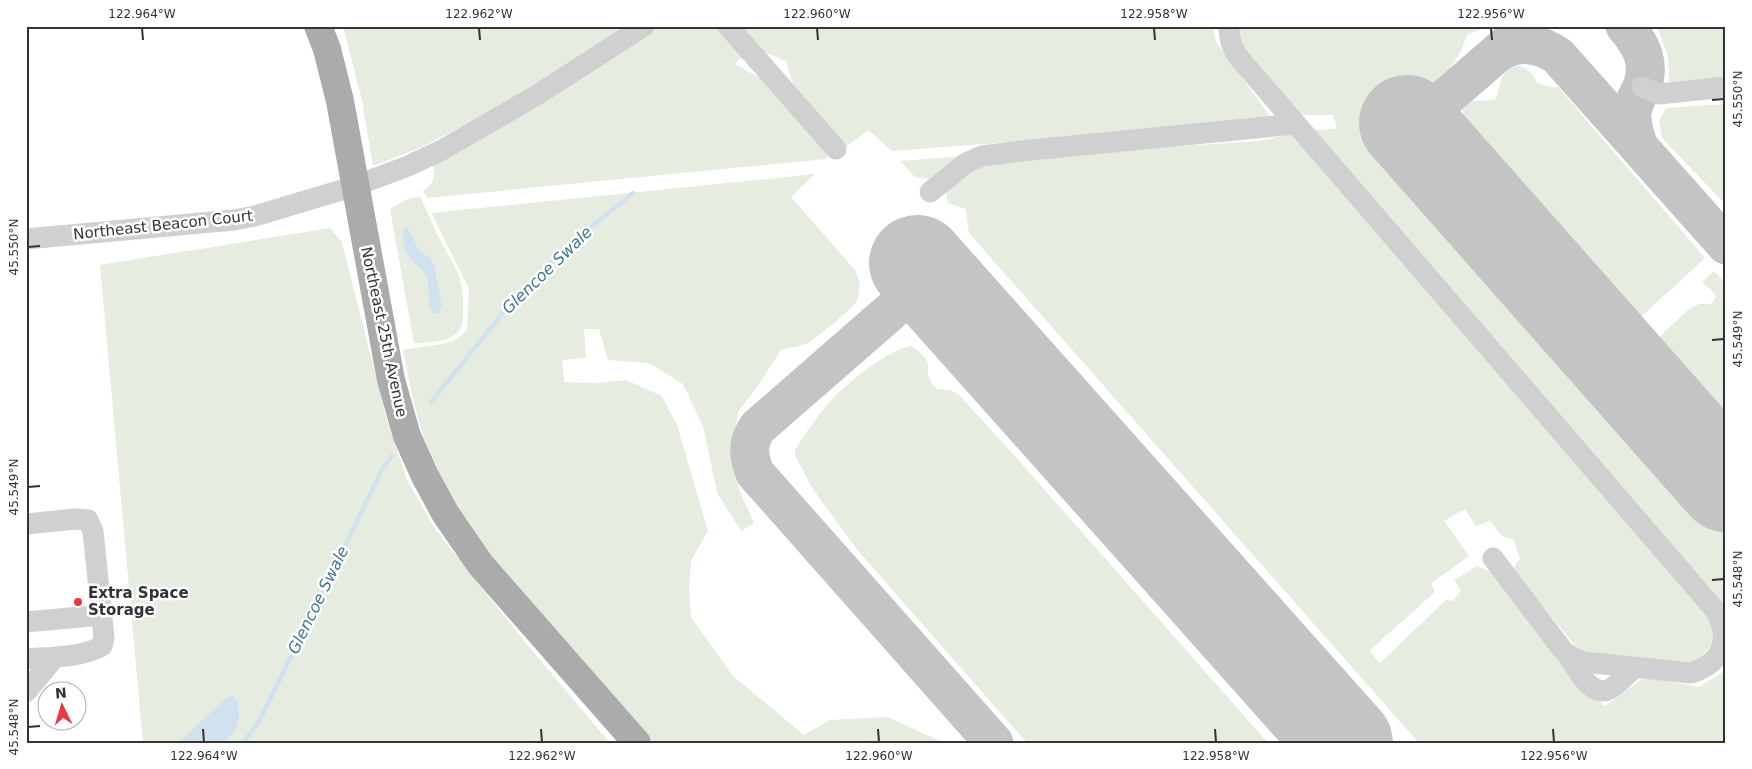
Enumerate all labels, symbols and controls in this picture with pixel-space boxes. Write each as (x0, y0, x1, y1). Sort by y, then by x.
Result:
text: 122.964°W (108, 7, 176, 21)
text: 122.962°W (445, 7, 513, 21)
text: 122.960°W (783, 7, 851, 21)
text: 122.958°W (1120, 7, 1188, 21)
text: 122.956°W (1457, 7, 1525, 21)
text: 45.550°N (1731, 71, 1745, 127)
street label: Northeast Beacon Court (72, 207, 254, 243)
text: 45.550°N (7, 219, 21, 275)
water label: Glencoe Swale (498, 222, 596, 318)
street label: Northeast 25th Avenue (357, 245, 411, 419)
text: 45.549°N (1731, 311, 1745, 367)
text: 45.549°N (7, 459, 21, 515)
water label: Glencoe Swale (284, 543, 352, 657)
text: 45.548°N (1731, 551, 1745, 607)
place label: Extra Space Storage (88, 584, 189, 619)
marker: Extra Space Storage (72, 596, 84, 608)
north arrow (38, 682, 88, 732)
text: N (54, 685, 67, 702)
text: 45.548°N (7, 699, 21, 755)
text: 122.964°W (170, 749, 238, 763)
text: 122.962°W (508, 749, 576, 763)
text: 122.960°W (845, 749, 913, 763)
text: 122.958°W (1182, 749, 1250, 763)
text: 122.956°W (1520, 749, 1588, 763)

